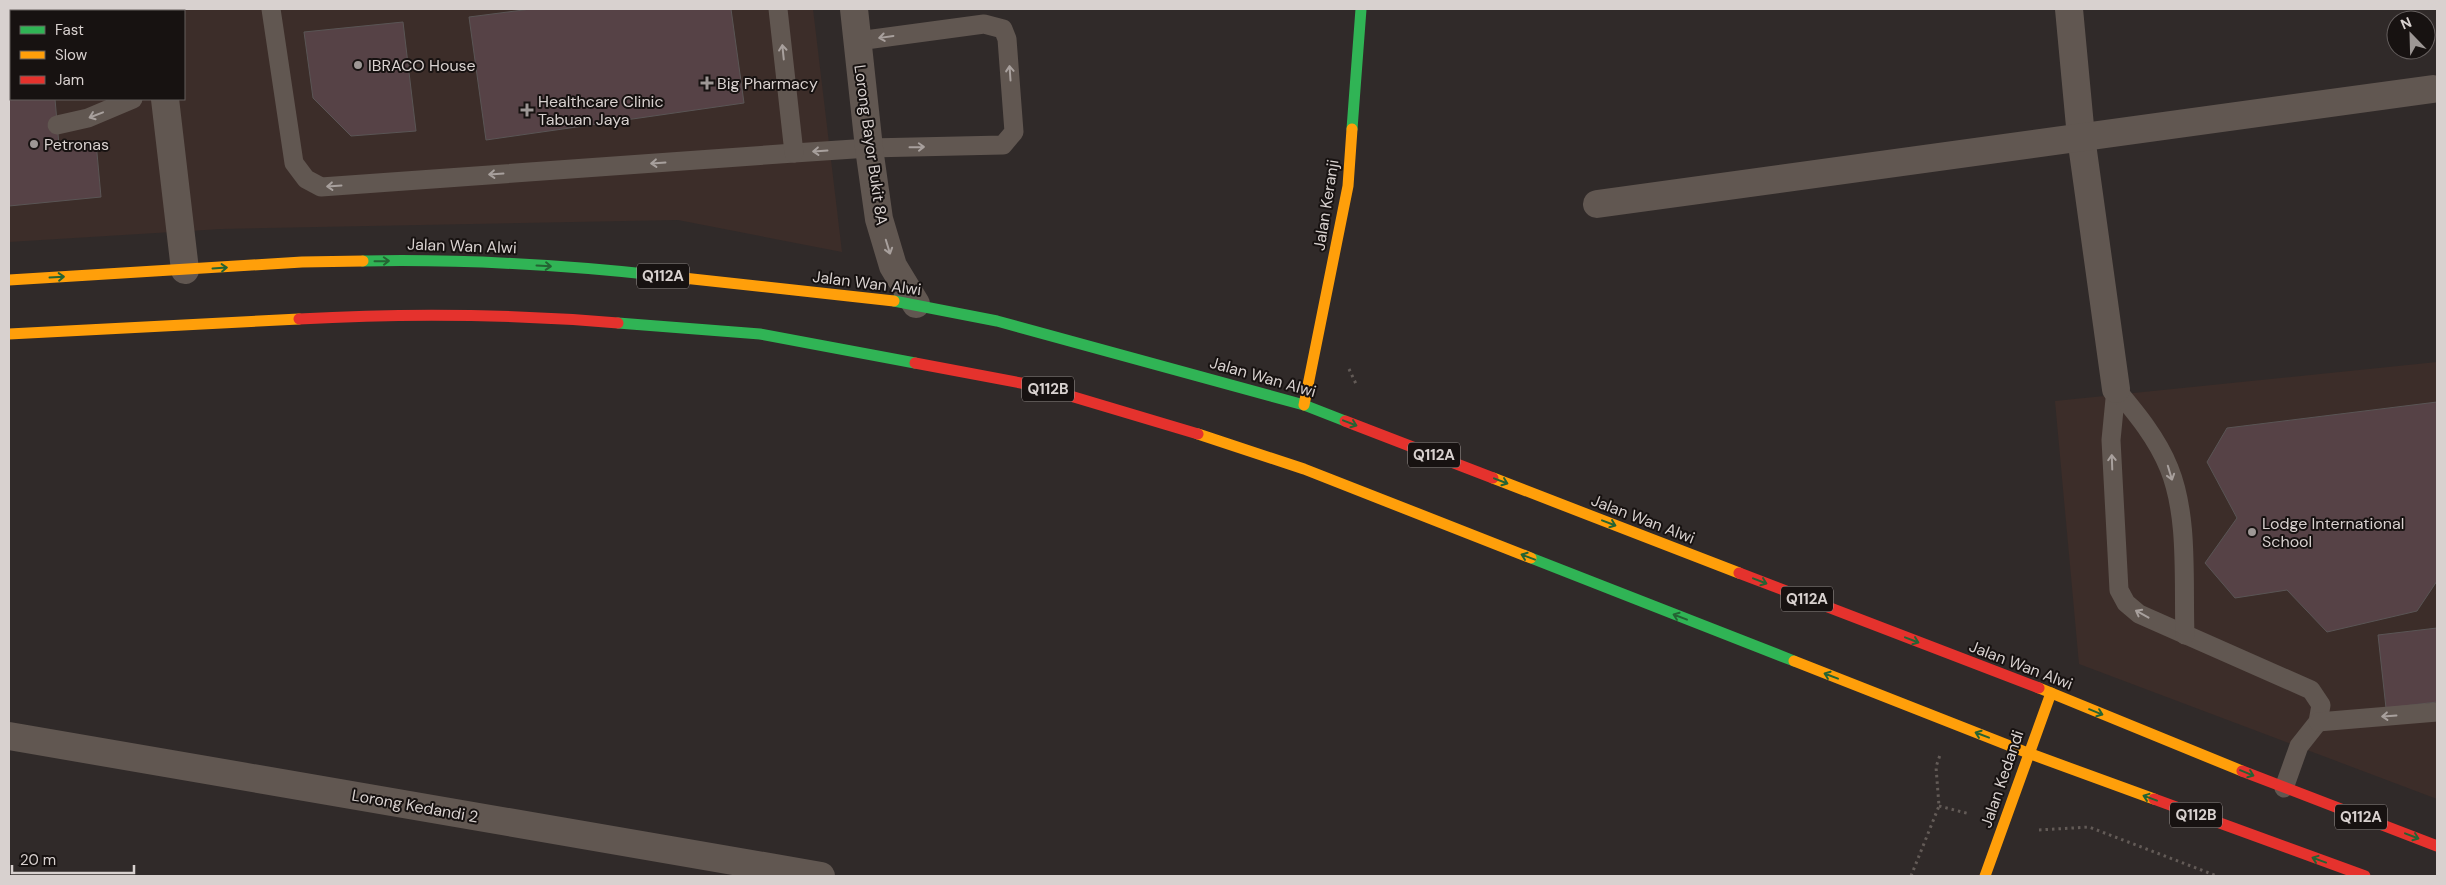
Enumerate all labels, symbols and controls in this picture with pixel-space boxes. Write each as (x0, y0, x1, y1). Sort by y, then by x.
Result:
legend (10, 10, 185, 100)
north arrow (2386, 10, 2436, 60)
text: N (2398, 13, 2414, 33)
text: Fast (55, 20, 84, 40)
one-way arrow (878, 32, 894, 42)
text: Slow (55, 45, 88, 65)
one-way arrow (778, 45, 788, 61)
place label: IBRACO House (368, 55, 476, 76)
marker: IBRACO House (352, 59, 364, 71)
street label: Lorong Bayor Bukit 8A (849, 63, 893, 227)
one-way arrow (1005, 65, 1014, 81)
text: Jam (55, 70, 84, 90)
place label: Big Pharmacy (717, 73, 818, 94)
marker: Big Pharmacy (701, 77, 713, 89)
place label: Healthcare Clinic Tabuan Jaya (538, 91, 664, 130)
marker: Healthcare Clinic Tabuan Jaya (520, 103, 534, 117)
one-way arrow (88, 111, 103, 120)
place label: Petronas (44, 134, 109, 155)
marker: Petronas (28, 138, 40, 150)
one-way arrow (909, 142, 925, 152)
one-way arrow (812, 147, 828, 156)
one-way arrow (650, 158, 666, 167)
street label: Jalan Keranji (1308, 158, 1344, 252)
one-way arrow (488, 170, 504, 179)
one-way arrow (326, 182, 342, 191)
street label: Jalan Wan Alwi (407, 234, 517, 258)
one-way arrow (883, 239, 893, 255)
one-way arrow (374, 256, 390, 266)
one-way arrow (536, 261, 552, 270)
one-way arrow (211, 263, 227, 272)
road number: Q112A (637, 264, 689, 288)
street label: Jalan Wan Alwi (811, 266, 923, 300)
one-way arrow (49, 273, 65, 282)
street label: Jalan Wan Alwi (1207, 352, 1319, 402)
road number: Q112B (1022, 376, 1074, 402)
one-way arrow (1342, 418, 1357, 428)
road number: Q112A (1408, 442, 1460, 468)
one-way arrow (2107, 454, 2116, 470)
one-way arrow (2166, 465, 2175, 481)
one-way arrow (1493, 477, 1508, 487)
street label: Jalan Wan Alwi (1588, 490, 1698, 548)
place label: Lodge International School (2262, 513, 2404, 552)
one-way arrow (1600, 519, 1616, 528)
marker: Lodge International School (2246, 526, 2258, 538)
one-way arrow (1521, 552, 1537, 561)
one-way arrow (1752, 577, 1767, 586)
road number: Q112A (1781, 586, 1833, 612)
one-way arrow (2134, 609, 2149, 619)
one-way arrow (1673, 611, 1688, 621)
one-way arrow (1904, 636, 1919, 645)
street label: Jalan Wan Alwi (1966, 636, 2076, 694)
one-way arrow (1824, 671, 1839, 680)
one-way arrow (2088, 707, 2103, 717)
one-way arrow (2381, 711, 2397, 721)
street label: Jalan Kedandi (1975, 727, 2029, 831)
one-way arrow (1975, 730, 1990, 740)
one-way arrow (2239, 768, 2254, 778)
street label: Lorong Kedandi 2 (350, 785, 480, 827)
one-way arrow (2143, 793, 2158, 802)
road number: Q112B (2170, 802, 2222, 828)
road number: Q112A (2335, 804, 2387, 830)
one-way arrow (2404, 832, 2419, 841)
scale bar (12, 842, 135, 874)
text: 20 m (20, 850, 56, 870)
one-way arrow (2312, 855, 2327, 864)

